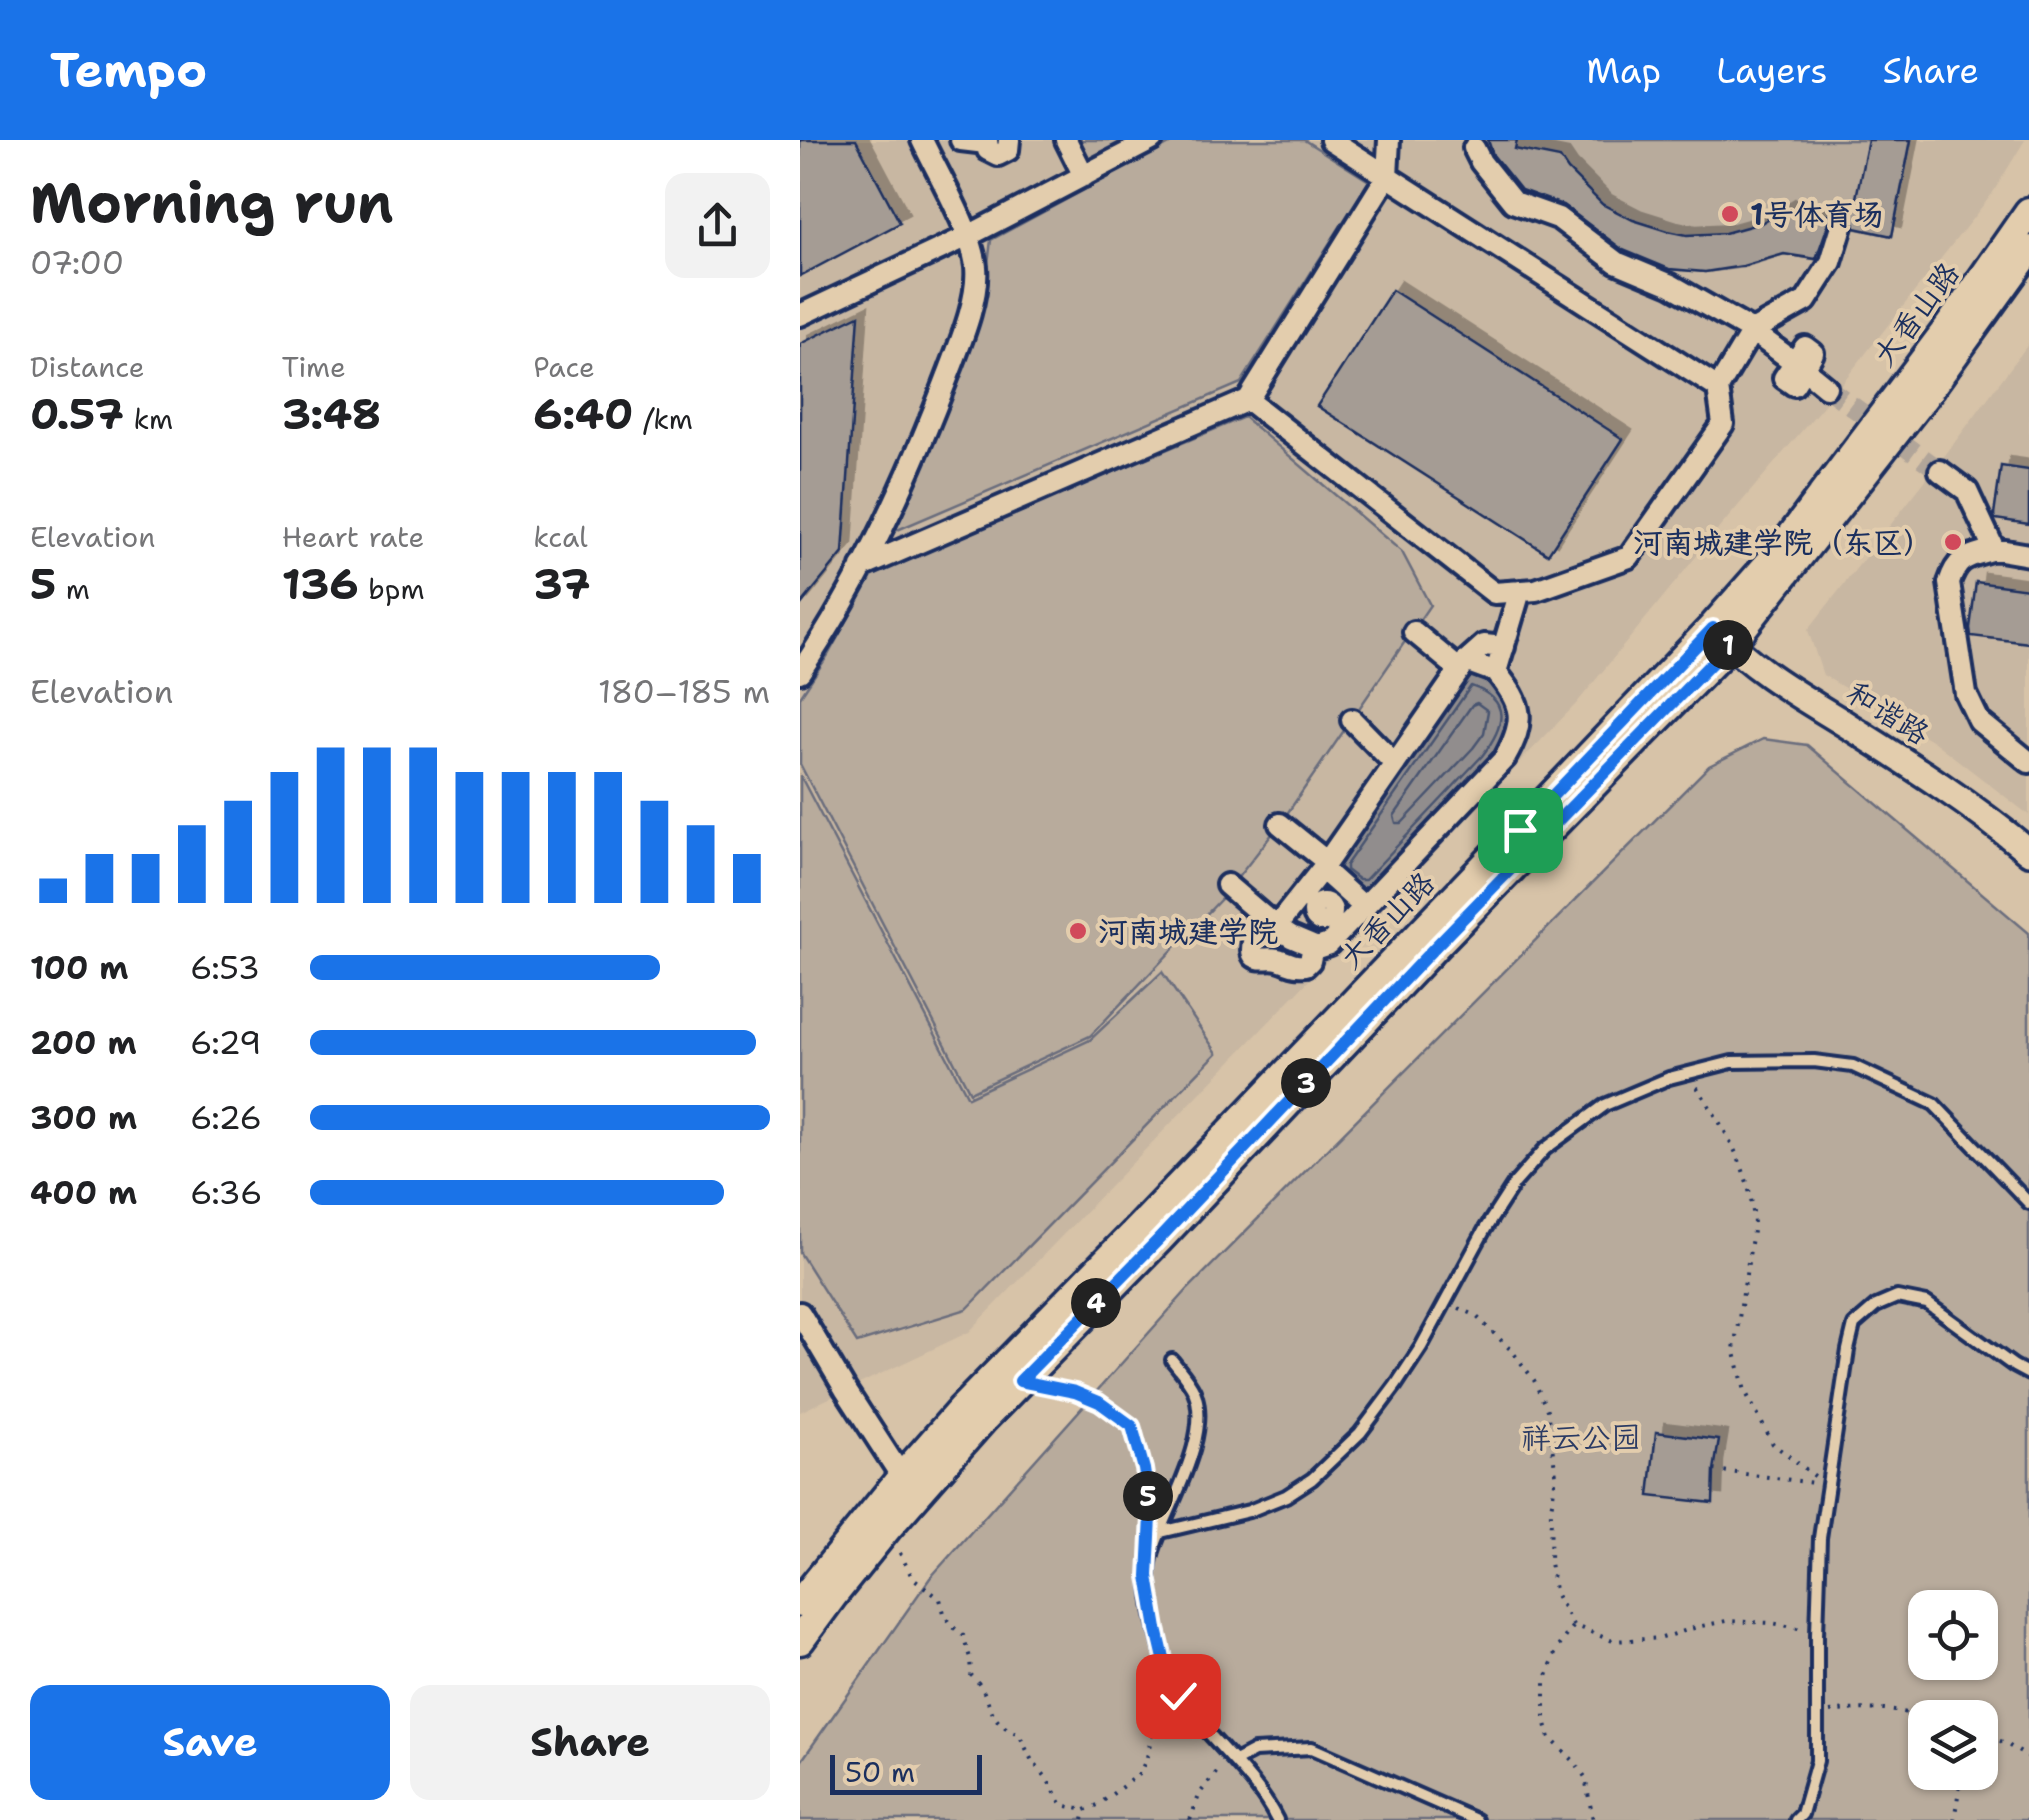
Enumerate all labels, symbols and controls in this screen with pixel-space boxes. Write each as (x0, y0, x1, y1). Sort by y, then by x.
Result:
text: Tempo (50, 38, 207, 102)
text: Map (1586, 47, 1661, 94)
text: Layers (1716, 47, 1828, 94)
text: Share (1883, 47, 1979, 94)
text: Morning run (30, 166, 394, 240)
button: share (665, 173, 770, 278)
place label: 1号体育场 (1750, 194, 1884, 235)
marker: 1号体育场 (1719, 203, 1741, 225)
text: 07:00 (30, 241, 124, 284)
street label: 大香山路 (1864, 254, 1968, 374)
text: Distance (30, 348, 145, 386)
text: Time (282, 348, 346, 386)
text: Pace (533, 348, 595, 386)
text: 0.57 (30, 386, 124, 442)
text: 3:48 (282, 386, 381, 442)
text: 6:40 (533, 386, 633, 442)
text: km (124, 400, 173, 438)
text: /km (633, 400, 693, 438)
text: Elevation (30, 518, 155, 556)
text: Heart rate (282, 518, 424, 556)
text: kcal (533, 518, 588, 556)
place label: 河南城建学院（东区） (1633, 522, 1933, 563)
marker: 河南城建学院（东区） (1942, 531, 1964, 553)
text: 5 (30, 556, 56, 612)
text: 136 (282, 556, 359, 612)
text: 37 (533, 556, 590, 612)
text: m (56, 570, 90, 608)
text: bpm (359, 570, 425, 608)
pin: 1 (1703, 620, 1753, 670)
text: 1 (1722, 626, 1734, 664)
text: Elevation (30, 670, 173, 713)
text: 180–185 m (598, 670, 770, 713)
street label: 和谐路 (1839, 672, 1937, 754)
pin (1478, 788, 1563, 873)
icon: arrive (1493, 803, 1548, 858)
street label: 大香山路 (1331, 863, 1443, 977)
place label: 河南城建学院 (1098, 911, 1278, 952)
marker: 河南城建学院 (1067, 920, 1089, 942)
text: 100 m (30, 946, 129, 989)
text: 6:53 (190, 946, 260, 989)
text: 200 m (30, 1021, 137, 1064)
text: 6:29 (190, 1021, 262, 1064)
pin: 3 (1281, 1058, 1331, 1108)
text: 3 (1296, 1064, 1316, 1102)
text: 300 m (30, 1096, 137, 1139)
text: 6:26 (190, 1096, 262, 1139)
text: 400 m (30, 1171, 137, 1214)
text: 6:36 (190, 1171, 262, 1214)
pin: 4 (1071, 1278, 1121, 1328)
text: 4 (1086, 1284, 1106, 1322)
park label: 祥云公园 (1521, 1417, 1641, 1458)
pin: 5 (1123, 1471, 1173, 1521)
text: 5 (1139, 1477, 1157, 1515)
map controls (1908, 1590, 1998, 1790)
button: locate (1908, 1590, 1998, 1680)
pin (1136, 1654, 1221, 1739)
icon: check (1151, 1669, 1206, 1724)
button: Save (30, 1685, 390, 1800)
button: Share (410, 1685, 770, 1800)
button: layers (1908, 1700, 1998, 1790)
scale bar (830, 1750, 982, 1794)
text: 50 m (845, 1753, 915, 1791)

